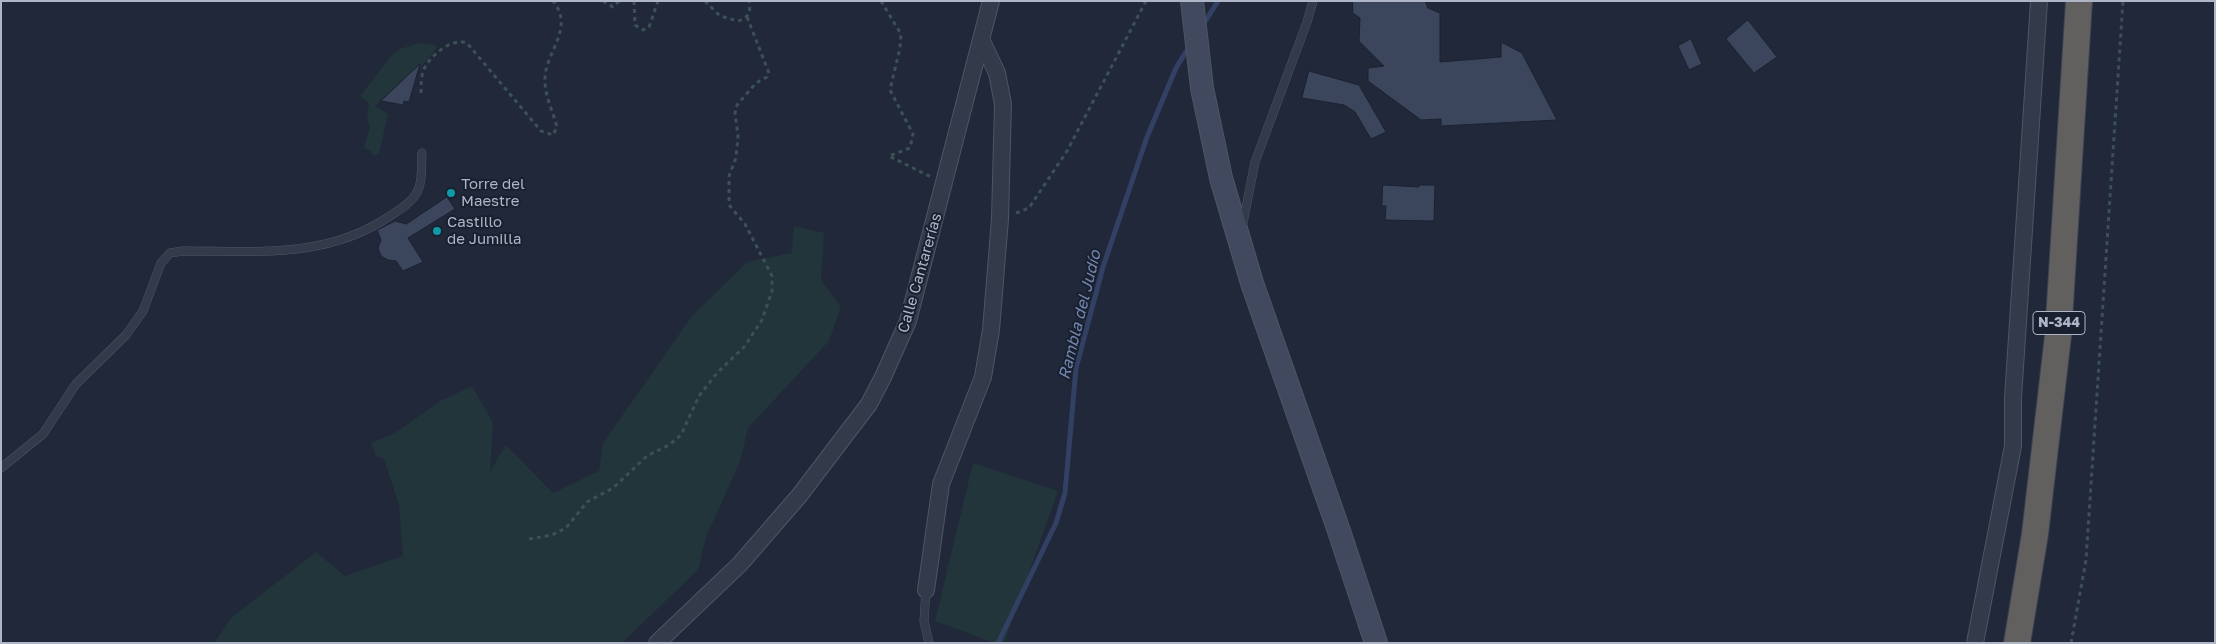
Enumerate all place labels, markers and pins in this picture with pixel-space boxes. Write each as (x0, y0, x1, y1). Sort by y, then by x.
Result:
place label: Torre del Maestre (461, 175, 525, 210)
marker: Torre del Maestre (445, 187, 457, 199)
place label: Castillo de Jumilla (447, 213, 521, 248)
marker: Castillo de Jumilla (431, 225, 443, 237)

